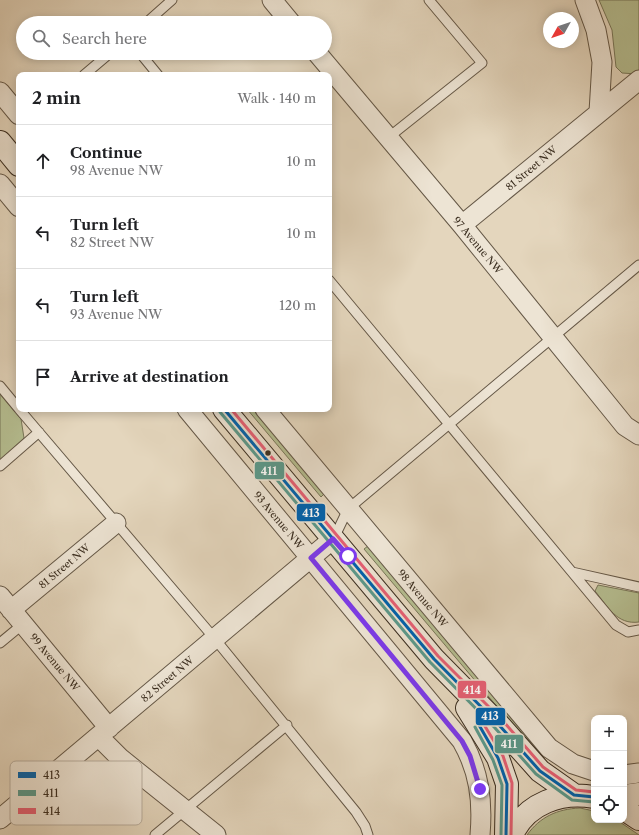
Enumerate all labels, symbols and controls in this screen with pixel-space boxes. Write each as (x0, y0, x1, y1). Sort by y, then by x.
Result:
north arrow (543, 12, 579, 48)
search box (16, 16, 332, 60)
icon: search (30, 27, 52, 49)
text: Search here (62, 29, 147, 48)
text: 2 min (32, 88, 81, 108)
text: Walk · 140 m (238, 90, 316, 106)
street label: 81 Street NW (503, 142, 560, 194)
text: Continue (70, 143, 142, 162)
icon: ahead (32, 150, 54, 172)
text: 10 m (287, 153, 316, 169)
text: 98 Avenue NW (70, 162, 163, 178)
street label: 97 Avenue NW (450, 214, 506, 277)
text: Turn left (70, 215, 139, 234)
icon: left (32, 222, 54, 244)
text: 10 m (287, 225, 316, 241)
text: 82 Street NW (70, 234, 154, 250)
text: Turn left (70, 287, 139, 306)
icon: left (32, 294, 54, 316)
text: 120 m (279, 297, 316, 313)
text: 93 Avenue NW (70, 306, 162, 322)
icon: arrive (32, 366, 54, 388)
text: Arrive at destination (70, 367, 229, 386)
unlabelled marker (263, 448, 273, 458)
line badge: 411 (254, 461, 285, 480)
text: 411 (261, 464, 277, 478)
street label: 93 Avenue NW (251, 489, 307, 553)
line badge: 413 (296, 503, 326, 522)
text: 413 (302, 506, 320, 520)
street label: 81 Street NW (36, 540, 93, 592)
route start (339, 547, 357, 565)
street label: 98 Avenue NW (395, 567, 451, 631)
street label: 99 Avenue NW (27, 631, 83, 695)
street label: 82 Street NW (138, 653, 197, 705)
line badge: 414 (457, 680, 487, 699)
text: 414 (463, 683, 481, 697)
line badge: 413 (475, 707, 506, 726)
text: 413 (481, 709, 499, 723)
map controls (591, 715, 627, 823)
button: + (591, 715, 627, 751)
line badge: 411 (494, 734, 524, 754)
text: 411 (501, 737, 517, 751)
button: − (591, 751, 627, 787)
legend (10, 761, 142, 825)
text: 413 (43, 768, 60, 782)
route end (471, 780, 489, 798)
text: 411 (43, 786, 59, 800)
button: locate (591, 787, 627, 823)
text: 414 (43, 804, 60, 818)

